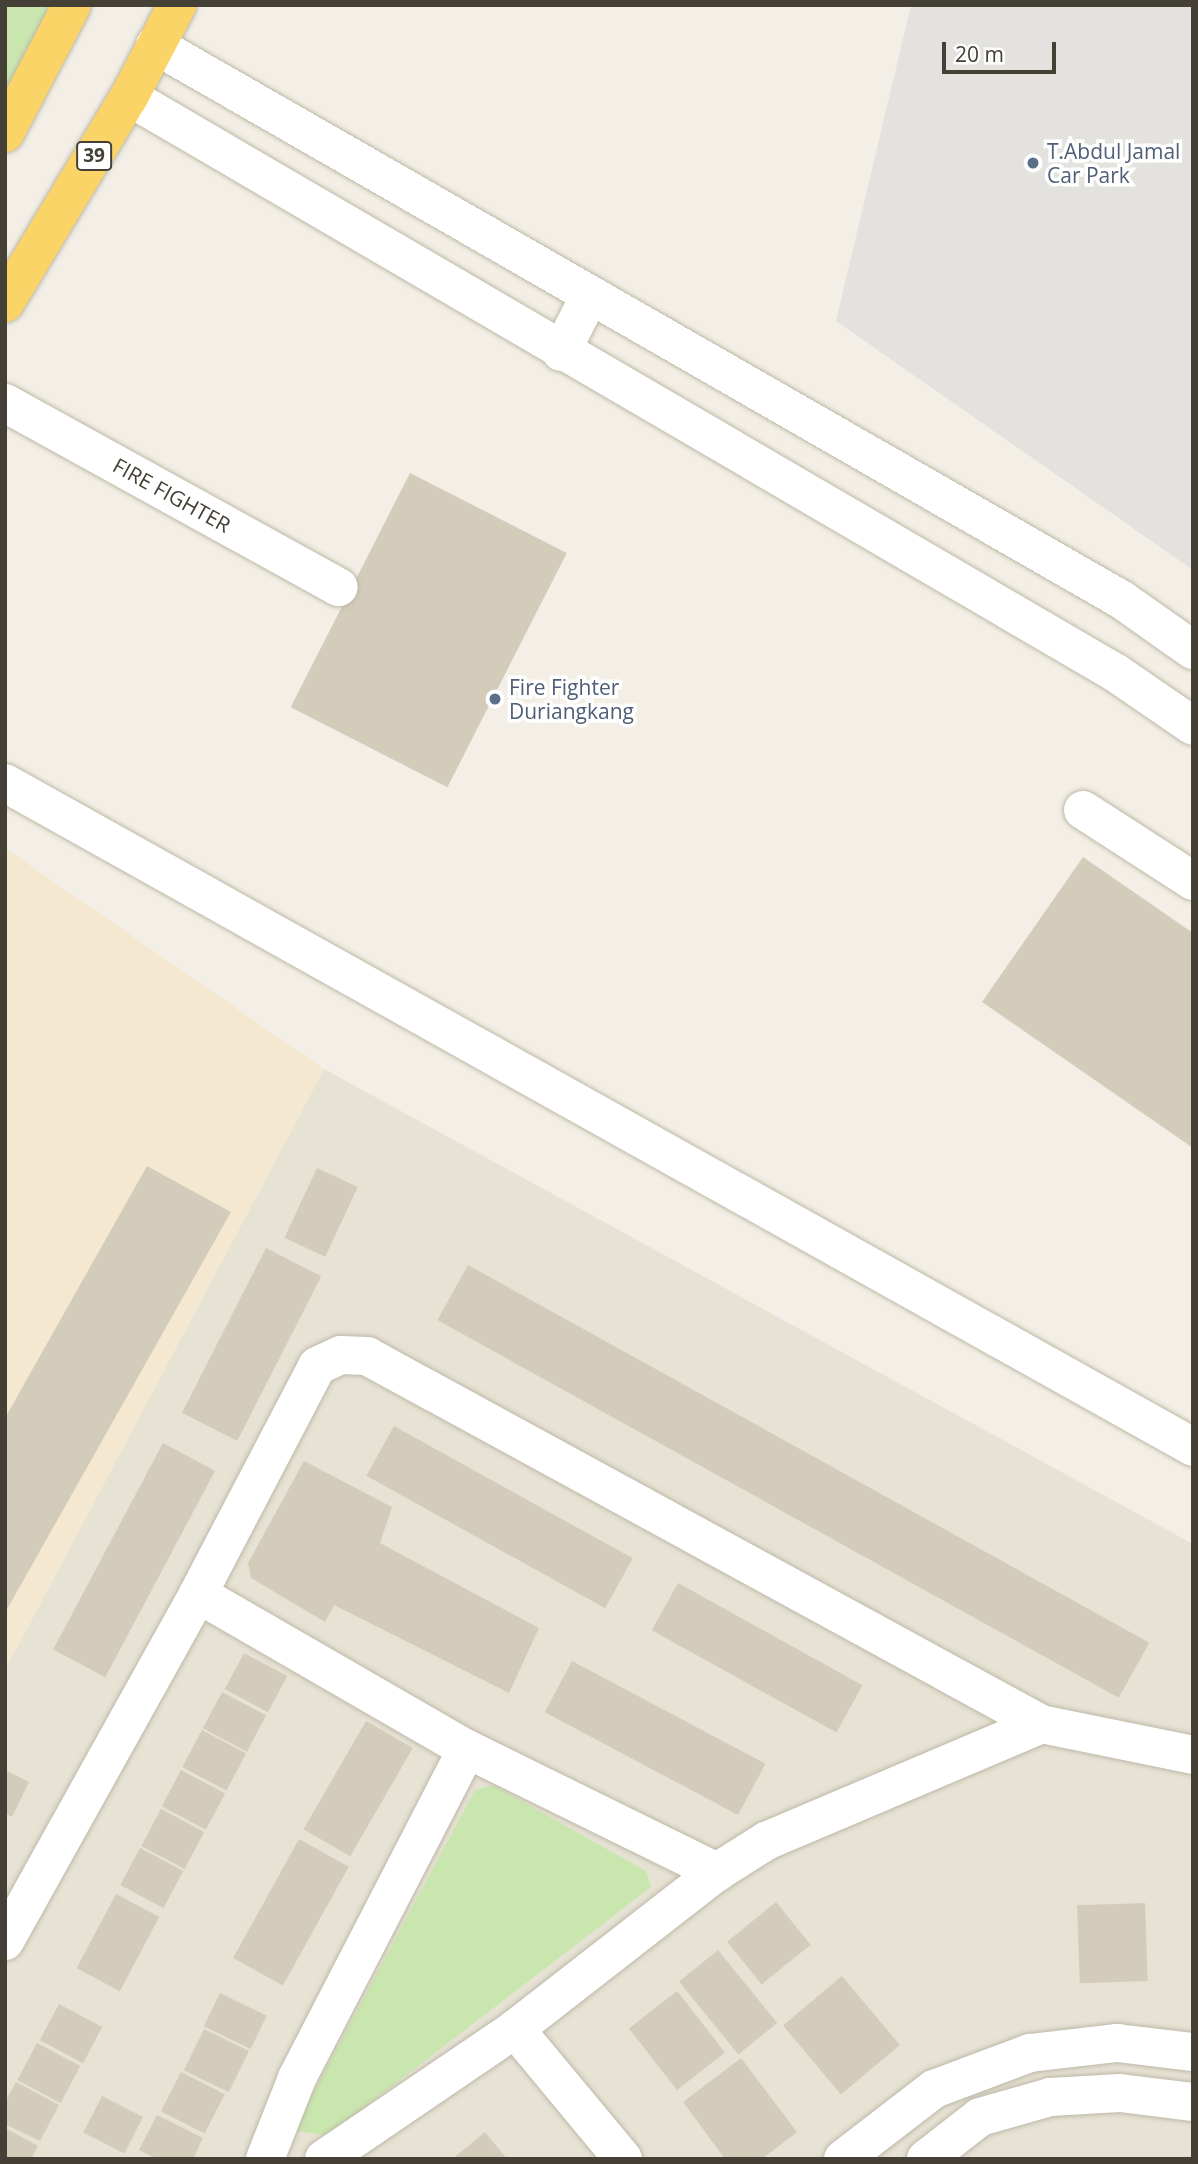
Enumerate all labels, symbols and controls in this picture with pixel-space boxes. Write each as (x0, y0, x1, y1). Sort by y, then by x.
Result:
scale bar (946, 28, 1060, 72)
text: 20 m (955, 40, 1004, 68)
place label: T.Abdul Jamal Car Park (1047, 138, 1180, 188)
road number: 39 (75, 140, 113, 172)
marker: T.Abdul Jamal Car Park (1025, 155, 1041, 171)
street label: FIRE FIGHTER (109, 452, 235, 538)
place label: Fire Fighter Duriangkang (509, 674, 634, 724)
marker: Fire Fighter Duriangkang (487, 691, 503, 707)

